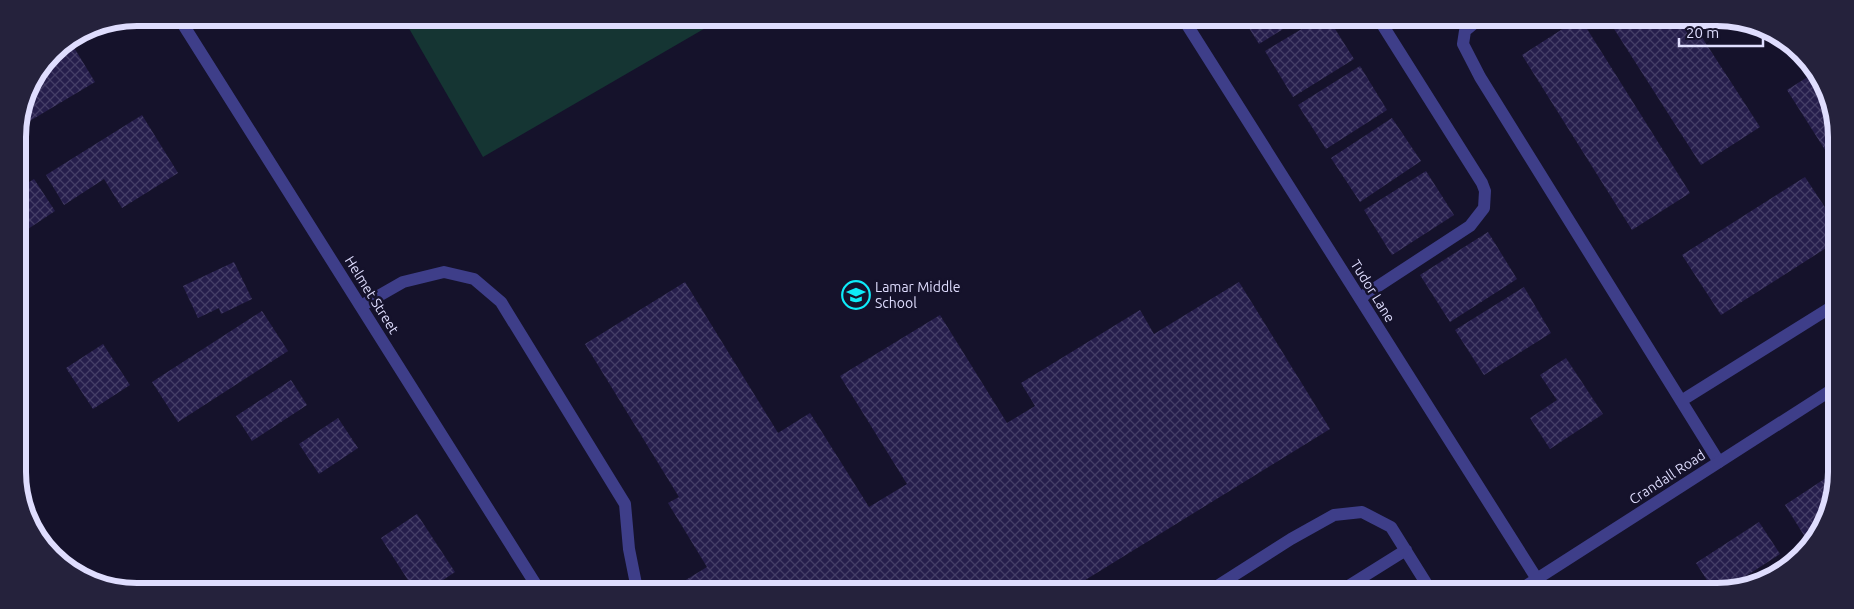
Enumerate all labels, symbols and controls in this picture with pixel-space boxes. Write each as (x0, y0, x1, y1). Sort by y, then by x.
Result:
scale bar (1679, 15, 1763, 47)
text: 20 m (1686, 24, 1719, 41)
street label: Helmet Street (342, 253, 403, 337)
street label: Tudor Lane (1348, 257, 1398, 325)
place label: Lamar Middle School (875, 279, 960, 311)
school or university icon: Lamar Middle School (841, 280, 871, 310)
street label: Crandall Road (1626, 447, 1708, 507)

